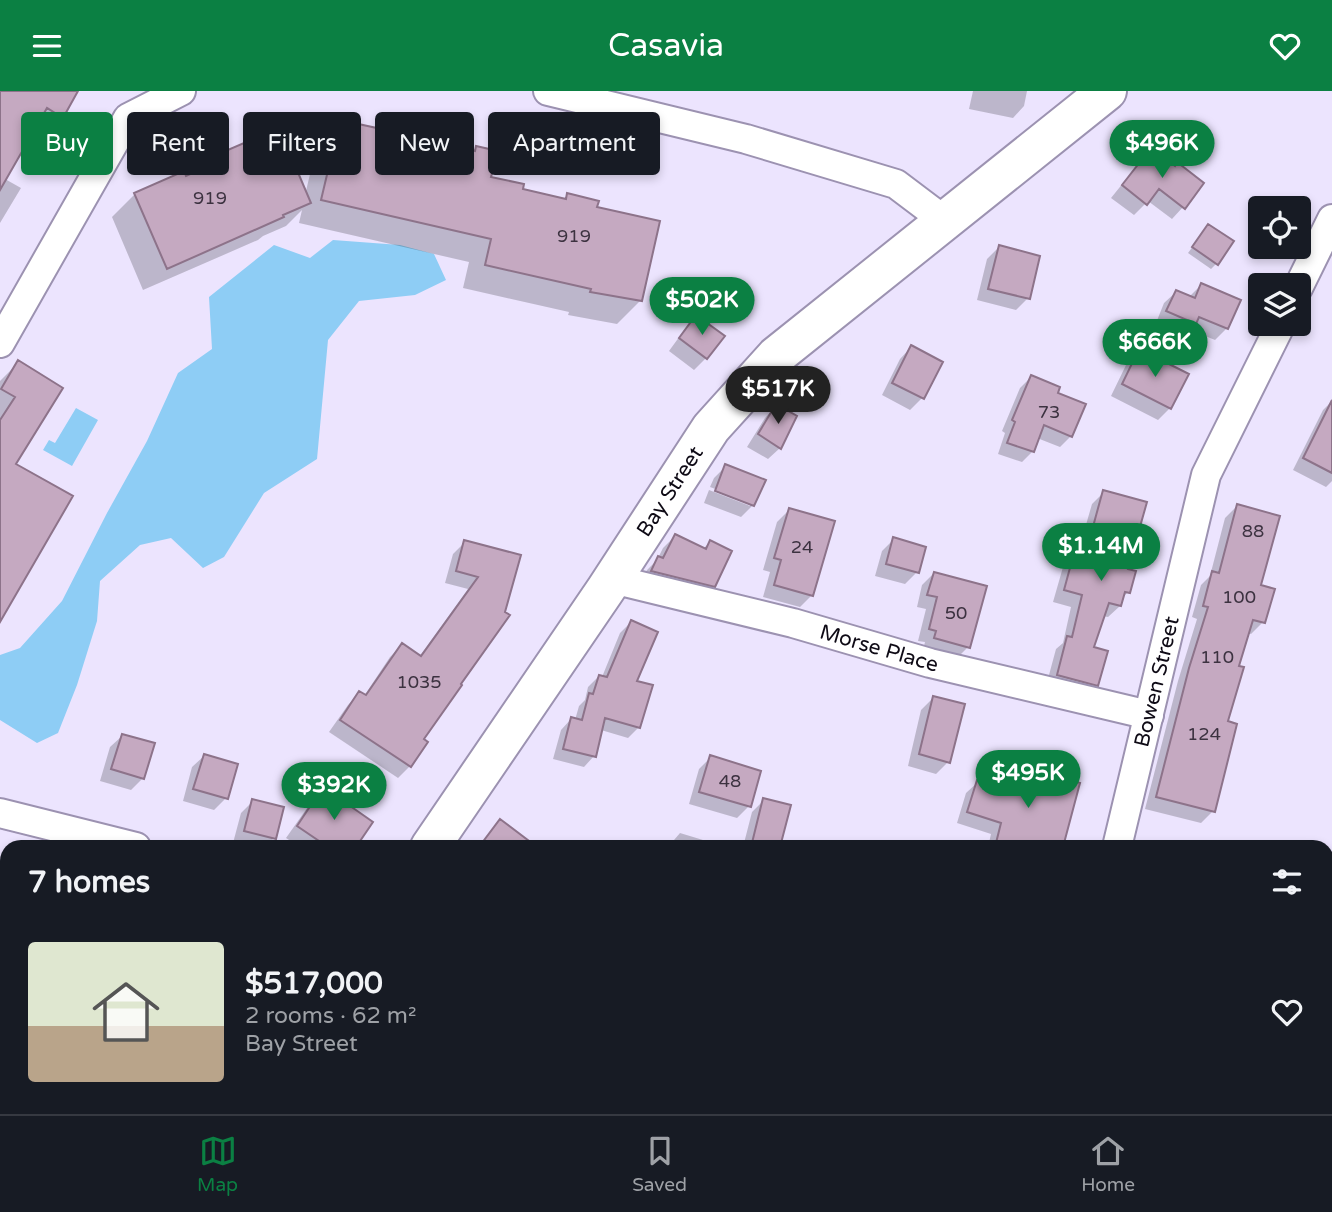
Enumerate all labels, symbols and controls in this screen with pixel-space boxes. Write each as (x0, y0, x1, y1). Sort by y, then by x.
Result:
icon: menu (28, 27, 66, 65)
text: Casavia (608, 27, 724, 65)
icon: heart (1266, 27, 1304, 65)
chip: Buy (21, 112, 113, 175)
chip: Rent (127, 112, 229, 175)
chip: Filters (243, 112, 361, 175)
chip: New (375, 112, 474, 175)
chip: Apartment (488, 112, 660, 175)
pin: $496K (1113, 120, 1211, 180)
text: $496K (1126, 129, 1198, 157)
house number: 919 (193, 187, 227, 209)
map controls (1248, 196, 1311, 336)
button: locate (1248, 196, 1311, 259)
house number: 919 (557, 225, 591, 247)
button: layers (1248, 273, 1311, 336)
pin: $502K (653, 278, 751, 337)
text: $502K (666, 286, 738, 314)
pin: $666K (1106, 320, 1204, 379)
text: $666K (1119, 328, 1191, 356)
pin: $517K (729, 367, 827, 426)
text: $517K (742, 375, 814, 403)
house number: 73 (1038, 401, 1060, 423)
street label: Bay Street (632, 442, 709, 542)
house number: 88 (1242, 520, 1264, 542)
pin: $1.14M (1044, 524, 1158, 583)
text: $1.14M (1058, 532, 1144, 560)
house number: 24 (791, 536, 813, 558)
house number: 100 (1222, 586, 1256, 608)
house number: 50 (945, 602, 967, 624)
street label: Bowen Street (1129, 614, 1185, 750)
street label: Morse Place (817, 619, 941, 678)
house number: 110 (1200, 646, 1234, 668)
house number: 1035 (396, 671, 442, 693)
house number: 124 (1187, 723, 1221, 745)
pin: $495K (979, 751, 1077, 810)
text: $495K (992, 759, 1064, 787)
pin: $392K (285, 763, 383, 822)
house number: 48 (719, 770, 741, 792)
text: $392K (298, 771, 370, 799)
icon: filters (1268, 863, 1306, 901)
text: 7 homes (28, 864, 150, 901)
text: $517,000 (245, 965, 383, 1002)
icon: home (84, 970, 168, 1054)
icon: heart (1268, 993, 1306, 1031)
text: 2 rooms · 62 m² (245, 1002, 416, 1030)
text: Bay Street (245, 1030, 358, 1058)
tab: Map (197, 1132, 238, 1196)
tab: Saved (632, 1132, 687, 1196)
tab: Home (1081, 1132, 1135, 1196)

